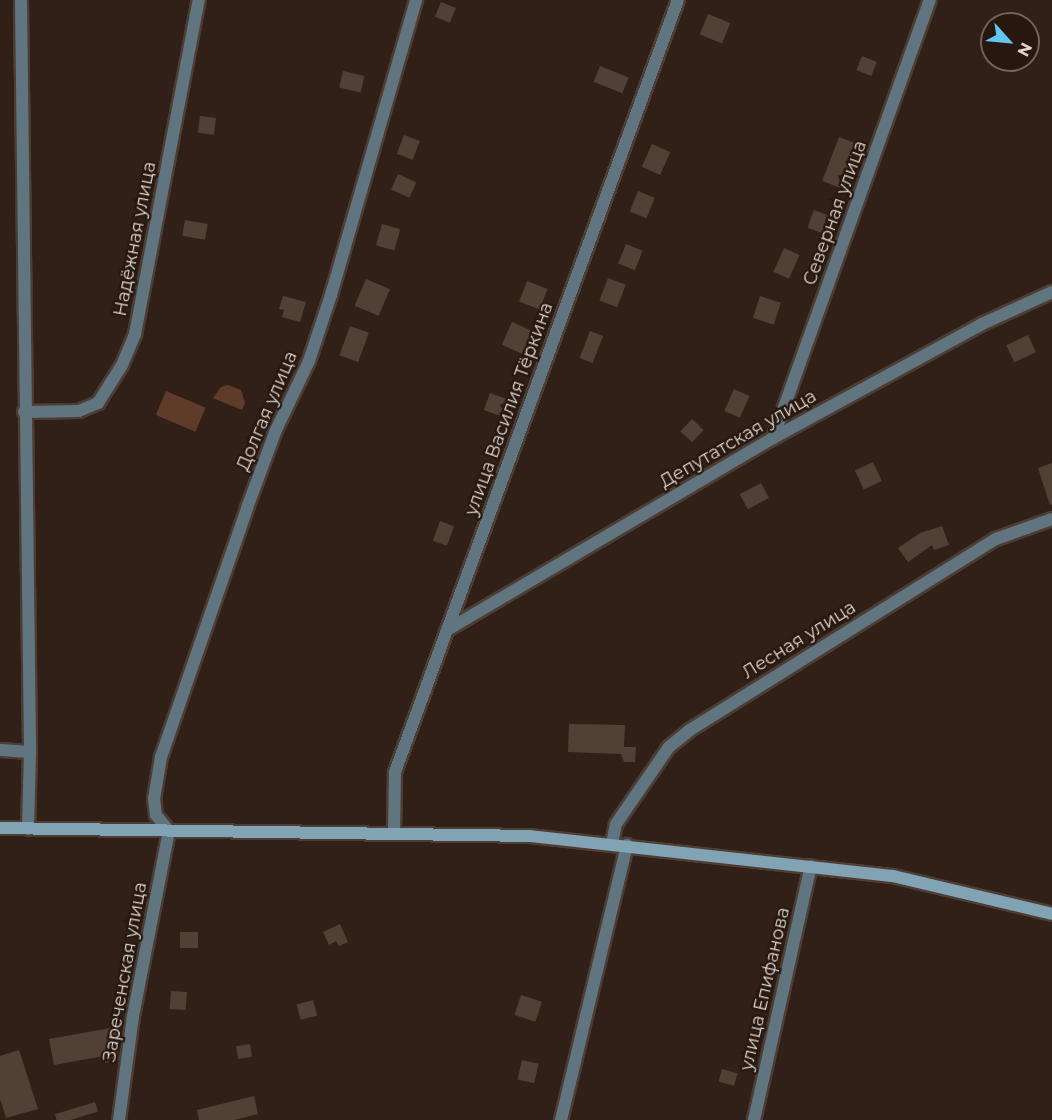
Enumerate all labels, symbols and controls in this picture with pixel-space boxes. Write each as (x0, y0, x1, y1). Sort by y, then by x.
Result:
north arrow (980, 12, 1040, 72)
text: N (1013, 39, 1036, 60)
street label: Северная улица (799, 138, 871, 288)
street label: Надёжная улица (109, 160, 161, 318)
street label: улица Василия Тёркина (460, 299, 558, 519)
street label: Долгая улица (232, 348, 302, 474)
street label: Депутатская улица (656, 385, 820, 493)
street label: Лесная улица (738, 596, 860, 684)
street label: Зареченская улица (99, 881, 151, 1063)
street label: улица Епифанова (736, 905, 794, 1073)

